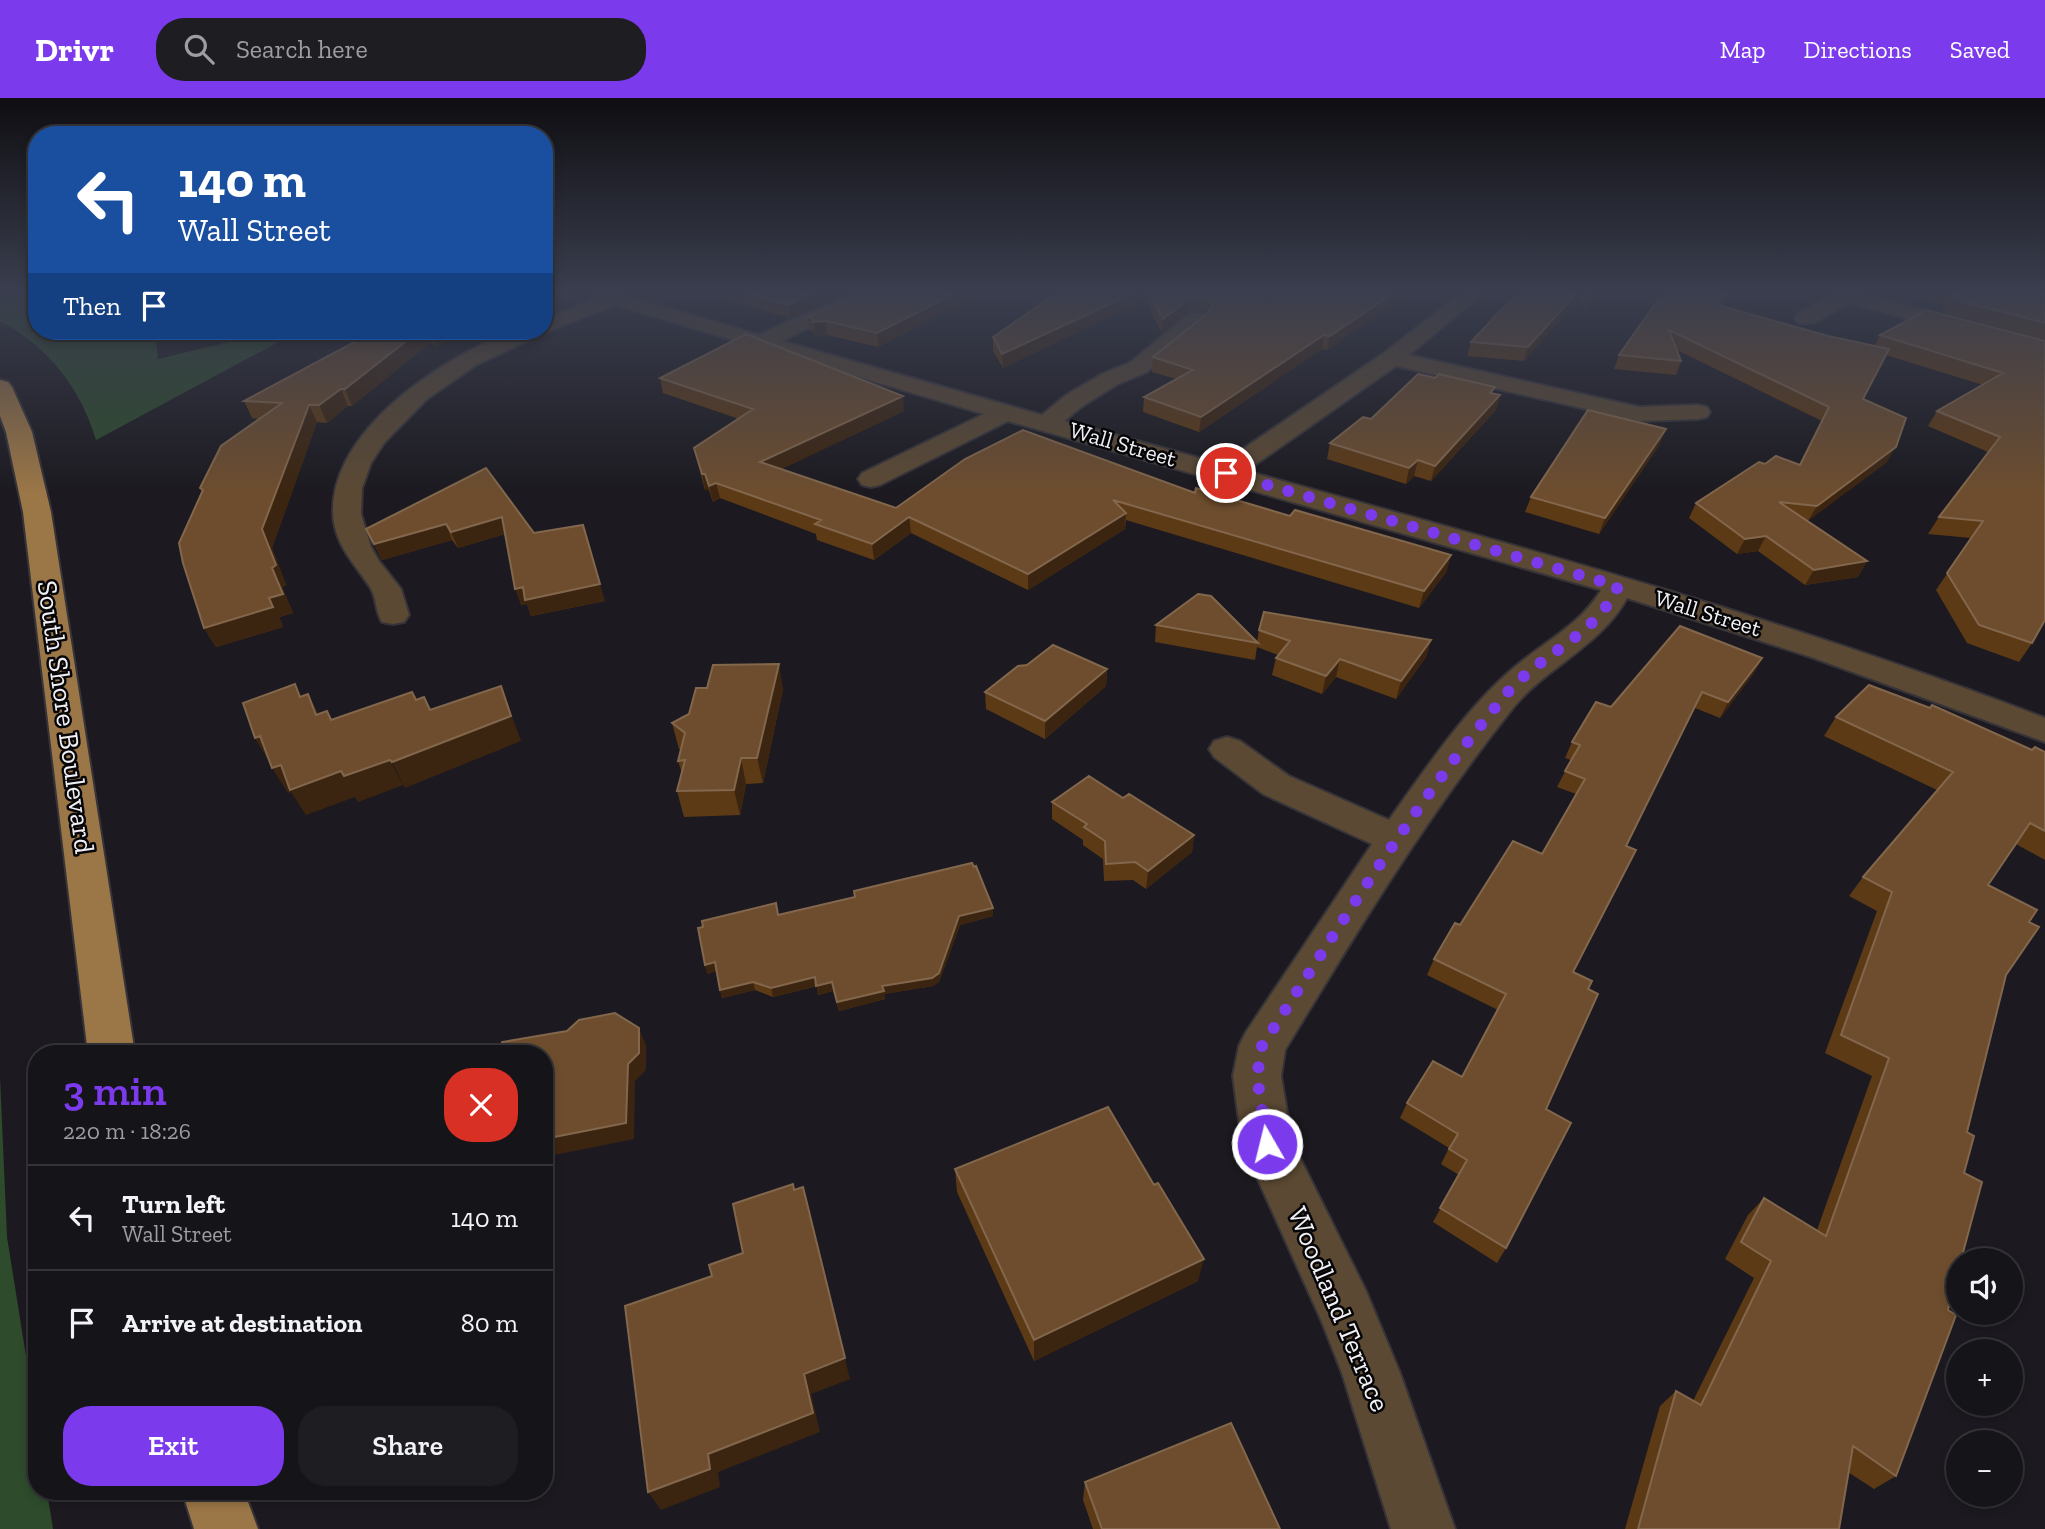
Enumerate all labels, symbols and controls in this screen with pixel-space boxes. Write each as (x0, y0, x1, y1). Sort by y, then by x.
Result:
search box (156, 18, 646, 81)
text: Drivr (35, 30, 114, 69)
icon: search (180, 30, 218, 68)
text: Search here (236, 33, 368, 65)
text: Map (1720, 35, 1766, 64)
text: Directions (1804, 35, 1912, 64)
text: Saved (1950, 35, 2010, 64)
text: 140 m (178, 151, 306, 210)
icon: left (63, 154, 154, 245)
text: Wall Street (178, 211, 331, 249)
icon: arrive (135, 287, 173, 325)
text: Then (63, 290, 121, 322)
street label: Wall Street (1066, 415, 1180, 473)
pin (1196, 443, 1256, 503)
icon: arrive (1207, 454, 1245, 492)
street label: South Shore Boulevard (30, 578, 102, 856)
street label: Wall Street (1651, 584, 1765, 643)
text: 3 min (63, 1065, 167, 1116)
button: close (444, 1068, 518, 1142)
position arrow (1230, 1107, 1304, 1181)
text: 220 m · 18:26 (63, 1117, 191, 1145)
text: Turn left (122, 1188, 225, 1220)
icon: left (63, 1199, 101, 1237)
text: 140 m (451, 1202, 518, 1234)
street label: Woodland Terrace (1281, 1202, 1397, 1416)
text: Wall Street (122, 1220, 232, 1248)
map controls (1946, 1248, 2023, 1507)
button: sound (1946, 1248, 2023, 1325)
icon: arrive (63, 1304, 101, 1342)
text: Arrive at destination (122, 1307, 362, 1339)
text: 80 m (461, 1307, 518, 1339)
button: + (1946, 1339, 2023, 1416)
button: Exit (63, 1406, 284, 1486)
button: Share (298, 1406, 518, 1486)
button: − (1946, 1430, 2023, 1507)

